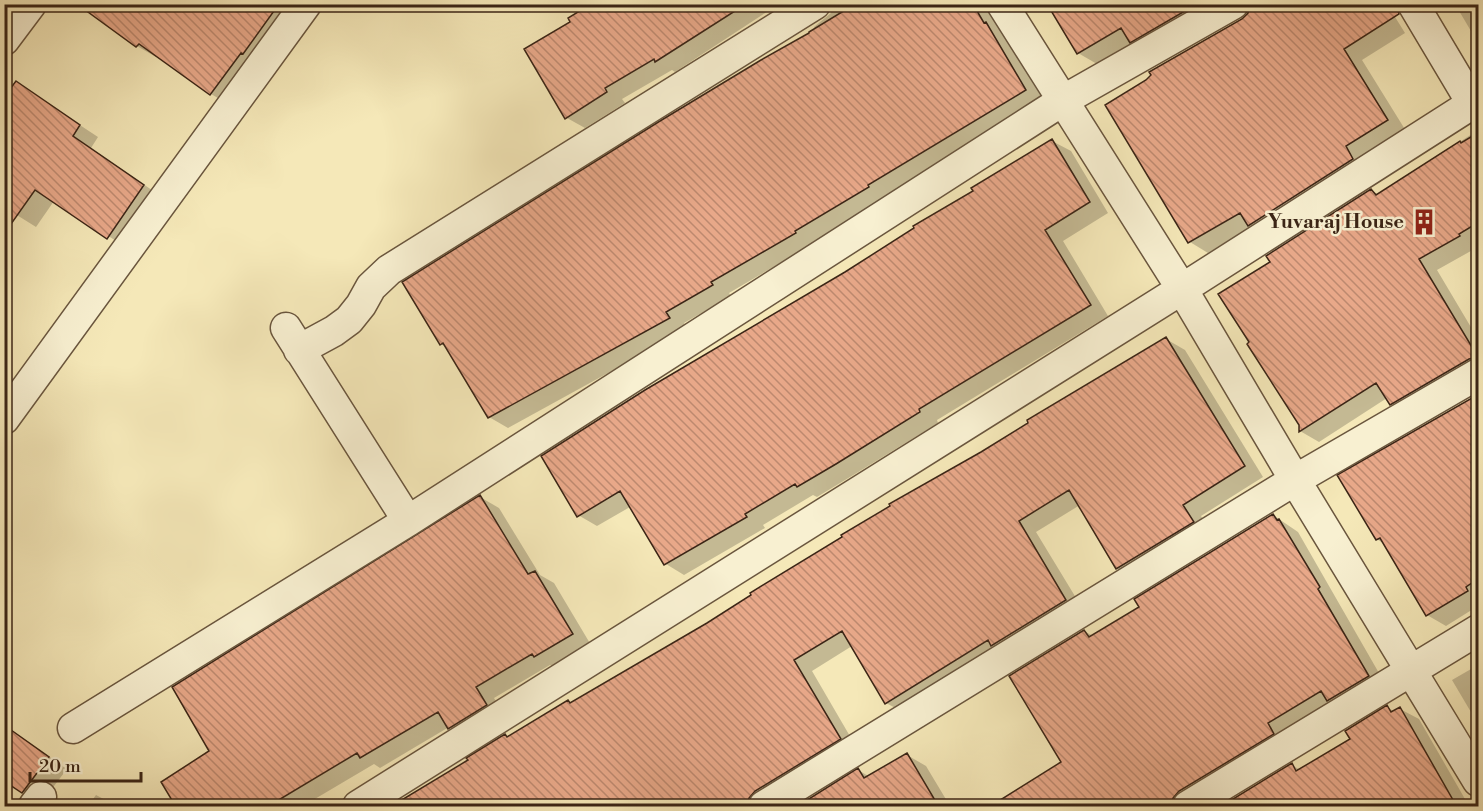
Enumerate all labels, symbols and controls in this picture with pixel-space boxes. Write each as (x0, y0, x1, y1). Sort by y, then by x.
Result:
building icon: Yuvaraj House (1409, 207, 1439, 237)
place label: Yuvaraj House (1267, 210, 1404, 235)
scale bar (30, 745, 141, 783)
text: 20 m (39, 755, 81, 778)

